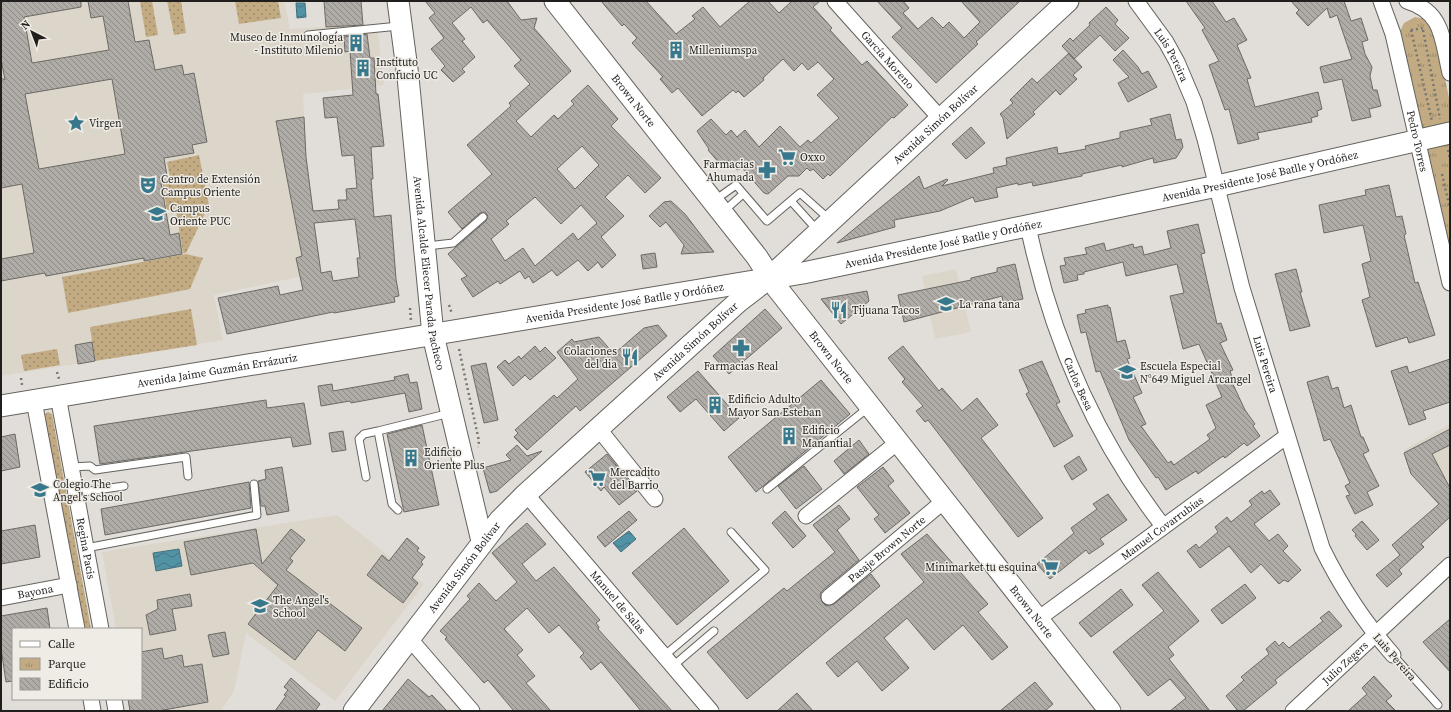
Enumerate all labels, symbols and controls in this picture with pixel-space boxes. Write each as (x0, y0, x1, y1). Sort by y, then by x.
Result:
north arrow (12, 12, 52, 52)
text: N (18, 17, 34, 33)
street label: Luis Pereira (1151, 26, 1192, 85)
street label: García Moreno (857, 28, 917, 92)
place label: Museo de Inmunología - Instituto Milenio (230, 30, 343, 58)
building icon: Museo de Inmunología - Instituto Milenio (346, 33, 366, 53)
building icon: Milleniumspa (666, 40, 686, 60)
place label: Milleniumspa (689, 43, 758, 58)
place label: Instituto Confucio UC (376, 55, 438, 83)
building icon: Instituto Confucio UC (353, 58, 373, 78)
street label: Brown Norte (608, 72, 659, 131)
street label: Avenida Simón Bolívar (890, 81, 982, 168)
street label: Pedro Torres (1403, 109, 1431, 174)
place icon: Virgen (66, 113, 86, 133)
place label: Virgen (89, 116, 122, 131)
supermarket icon: Oxxo (777, 147, 797, 167)
street label: Avenida Presidente José Batlle y Ordóñez (1160, 147, 1360, 205)
place label: Oxxo (800, 150, 825, 165)
place label: Farmacias Ahumada (703, 157, 754, 185)
pharmacy icon: Farmacias Ahumada (757, 160, 777, 180)
place label: Centro de Extensión Campus Oriente (161, 172, 261, 200)
theatre icon: Centro de Extensión Campus Oriente (138, 175, 158, 195)
street label: Avenida Alcalde Eliecer Parada Pacheco (410, 175, 448, 372)
place label: Campus Oriente PUC (170, 201, 231, 229)
school or university icon: Campus Oriente PUC (147, 204, 167, 224)
street label: Avenida Presidente José Batlle y Ordóñez (843, 216, 1043, 272)
street label: Avenida Presidente José Batlle y Ordóñez (524, 279, 725, 327)
school or university icon: La rana tana (936, 294, 956, 314)
place label: La rana tana (959, 297, 1020, 312)
street label: Avenida Simón Bolívar (649, 298, 742, 384)
restaurant icon: Tijuana Tacos (829, 300, 849, 320)
place label: Tijuana Tacos (852, 303, 920, 318)
street label: Brown Norte (806, 328, 857, 387)
street label: Luis Pereira (1249, 334, 1281, 395)
pharmacy icon: Farmacias Real (731, 338, 751, 358)
place label: Colaciones del dia (564, 344, 617, 372)
restaurant icon: Colaciones del dia (620, 347, 640, 367)
street label: Avenida Jaime Guzmán Errázuriz (136, 350, 298, 391)
street label: Carlos Besa (1060, 355, 1097, 413)
place label: Farmacias Real (704, 359, 778, 374)
place label: Escuela Especial N°649 Miguel Arcangel (1140, 359, 1251, 387)
school or university icon: Escuela Especial N°649 Miguel Arcangel (1117, 362, 1137, 382)
place label: Edificio Adulto Mayor San Esteban (728, 392, 822, 420)
building icon: Edificio Adulto Mayor San Esteban (705, 395, 725, 415)
place label: Edificio Manantial (802, 423, 852, 451)
building icon: Edificio Manantial (779, 426, 799, 446)
place label: Edificio Oriente Plus (424, 445, 485, 473)
building icon: Edificio Oriente Plus (401, 448, 421, 468)
place label: Mercadito del Barrio (610, 465, 660, 493)
supermarket icon: Mercadito del Barrio (587, 468, 607, 488)
place label: Colegio The Angel's School (53, 477, 123, 505)
school or university icon: Colegio The Angel's School (30, 480, 50, 500)
street label: Manuel Covarrubias (1118, 493, 1207, 564)
street label: Pasaje Brown Norte (845, 512, 929, 586)
street label: Regina Pacis (73, 517, 99, 581)
street label: Avenida Simón Bolívar (425, 519, 504, 616)
supermarket icon: Minimarket tu esquina (1040, 557, 1060, 577)
place label: Minimarket tu esquina (925, 560, 1037, 575)
street label: Manuel de Salas (586, 568, 649, 637)
street label: Bayona (16, 581, 55, 603)
street label: Brown Norte (1006, 583, 1057, 642)
place label: The Angel's School (273, 593, 329, 621)
school or university icon: The Angel's School (250, 596, 270, 616)
legend (12, 628, 142, 700)
street label: Luis Pereira (1370, 630, 1420, 685)
text: Calle (48, 636, 75, 652)
street label: Julio Zegers (1318, 638, 1372, 689)
text: Parque (48, 656, 86, 672)
text: Edificio (48, 676, 89, 692)

